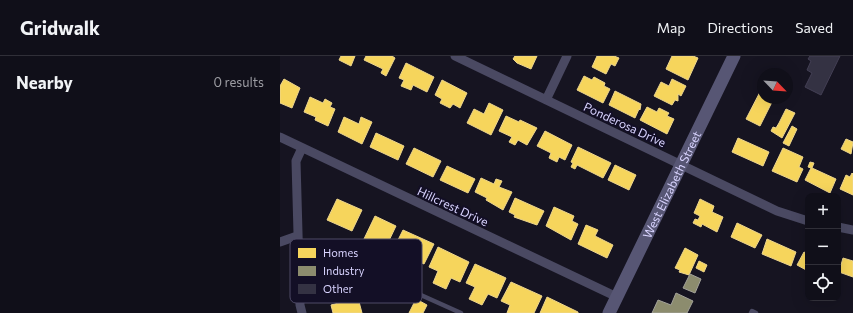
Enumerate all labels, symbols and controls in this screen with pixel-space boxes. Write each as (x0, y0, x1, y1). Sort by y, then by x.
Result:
text: Gridwalk (20, 16, 100, 39)
text: Map (657, 19, 686, 36)
text: Directions (708, 19, 773, 36)
text: Saved (795, 19, 833, 36)
north arrow (757, 68, 793, 104)
text: Nearby (16, 72, 73, 93)
text: 0 results (213, 74, 264, 90)
street label: Ponderosa Drive (582, 99, 668, 149)
street label: West Elizabeth Street (640, 128, 704, 240)
street label: Hillcrest Drive (415, 183, 491, 229)
map controls (805, 193, 841, 301)
button: + (805, 193, 841, 229)
button: − (805, 229, 841, 265)
legend (290, 239, 422, 303)
text: Homes (323, 246, 358, 259)
text: Industry (323, 264, 365, 277)
button: locate (805, 265, 841, 301)
text: Other (323, 282, 354, 295)

